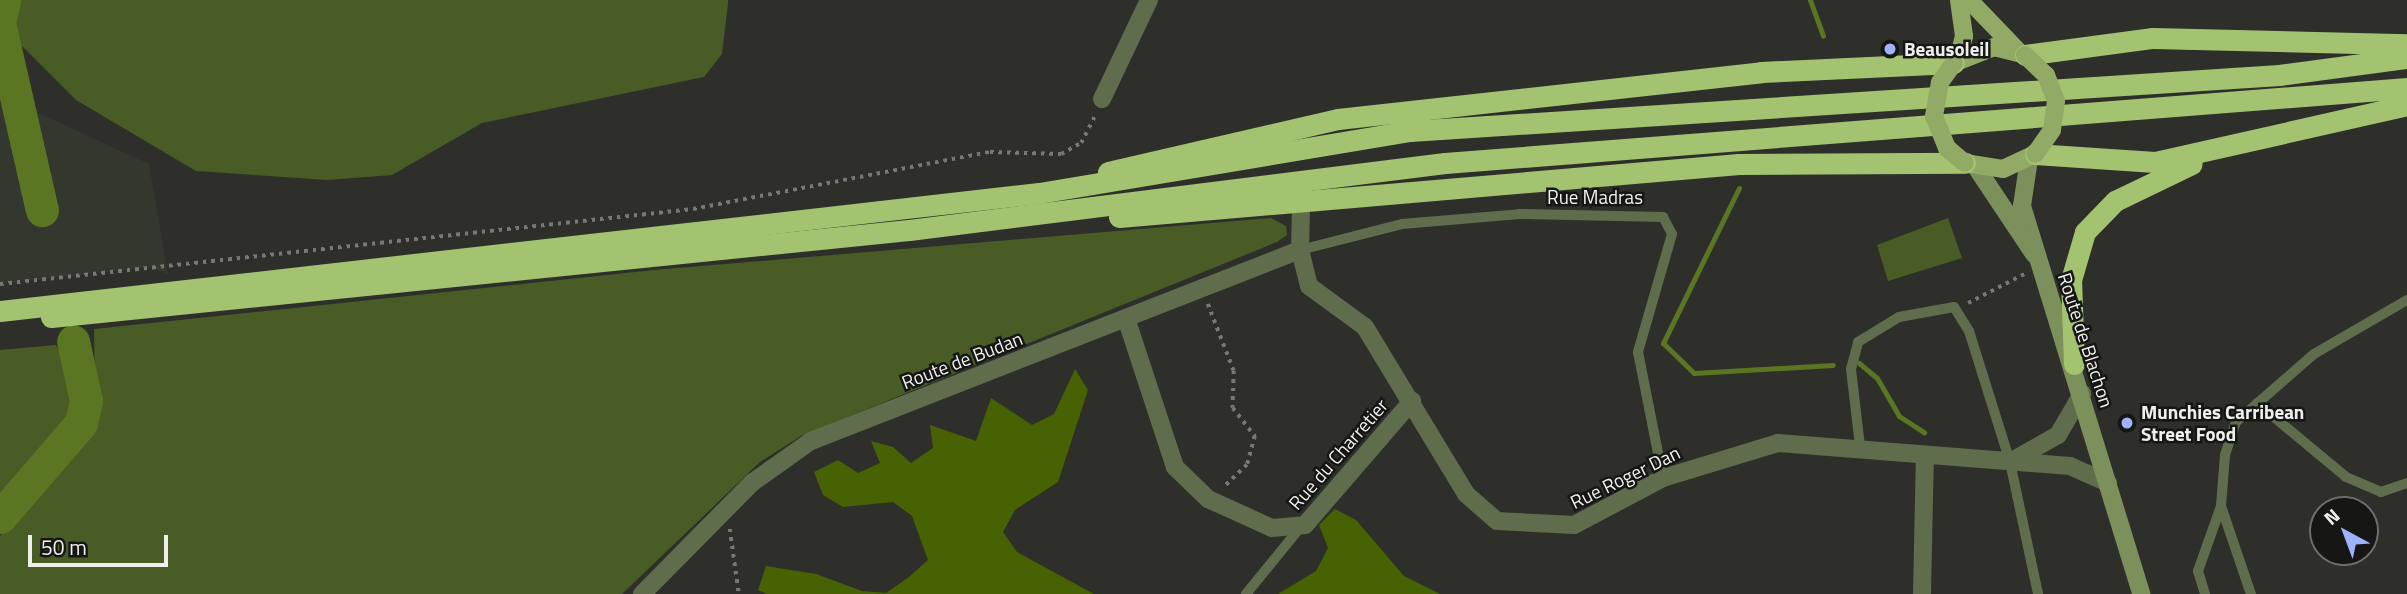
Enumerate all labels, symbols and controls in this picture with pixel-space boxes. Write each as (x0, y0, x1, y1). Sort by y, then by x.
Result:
place label: Beausoleil (1904, 38, 1989, 60)
marker: Beausoleil (1882, 41, 1898, 57)
street label: Rue Madras (1547, 186, 1643, 208)
street label: Route de Blachon (2053, 270, 2119, 410)
street label: Route de Budan (898, 327, 1026, 393)
street label: Rue du Charretier (1284, 394, 1392, 514)
place label: Munchies Carribean Street Food (2141, 401, 2304, 445)
marker: Munchies Carribean Street Food (2119, 415, 2135, 431)
street label: Rue Roger Dan (1566, 441, 1684, 513)
north arrow (2309, 496, 2379, 566)
text: N (2317, 501, 2346, 532)
scale bar (32, 520, 172, 564)
text: 50 m (41, 531, 87, 563)

